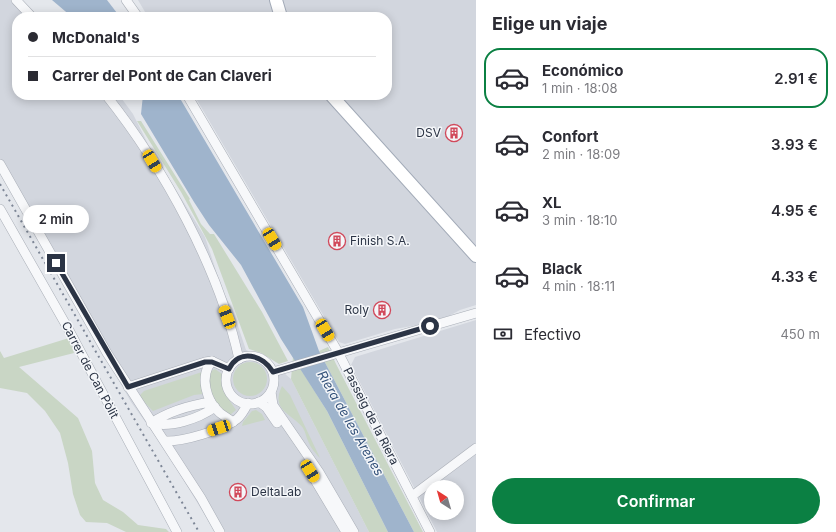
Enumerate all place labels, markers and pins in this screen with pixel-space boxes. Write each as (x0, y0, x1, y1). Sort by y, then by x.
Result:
building icon: DSV (444, 123, 464, 143)
place label: DSV (416, 125, 441, 140)
building icon: Finish S.A. (327, 231, 347, 251)
place label: Finish S.A. (350, 233, 410, 248)
building icon: Roly (372, 300, 392, 320)
place label: Roly (345, 302, 369, 317)
building icon: DeltaLab (228, 482, 248, 502)
place label: DeltaLab (251, 484, 301, 499)

